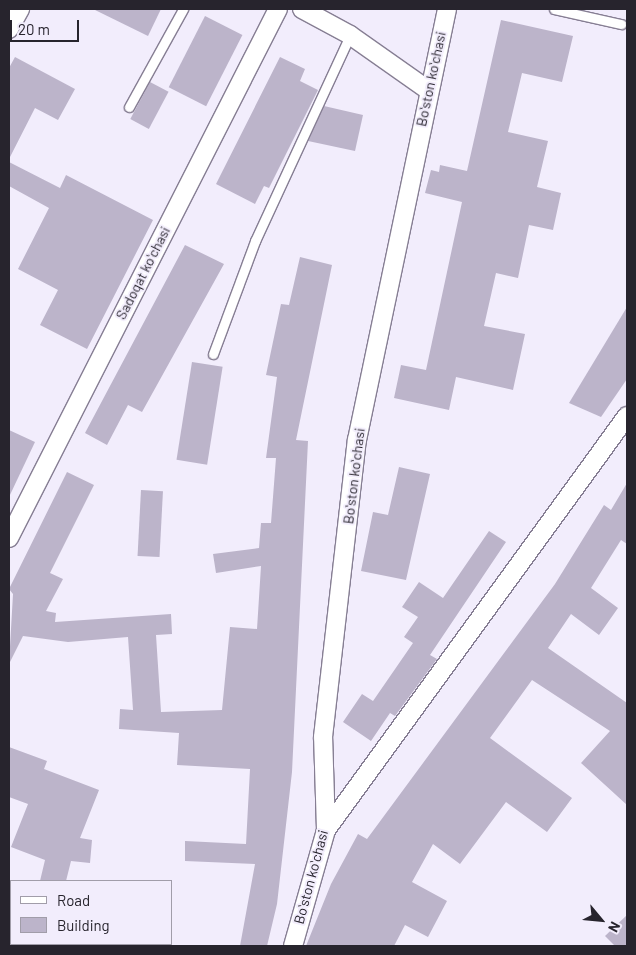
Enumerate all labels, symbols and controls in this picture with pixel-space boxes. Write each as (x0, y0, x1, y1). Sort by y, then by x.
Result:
scale bar (12, 10, 81, 42)
text: 20 m (18, 20, 50, 38)
street label: Boʻston koʻchasi (413, 30, 449, 128)
street label: Sadoqat koʻchasi (112, 224, 174, 322)
street label: Boʻston koʻchasi (340, 427, 368, 525)
street label: Boʻston koʻchasi (290, 828, 332, 926)
legend (10, 880, 172, 945)
text: Road (57, 891, 90, 909)
north arrow (576, 895, 626, 945)
text: Building (57, 916, 110, 934)
text: N (605, 919, 624, 935)

